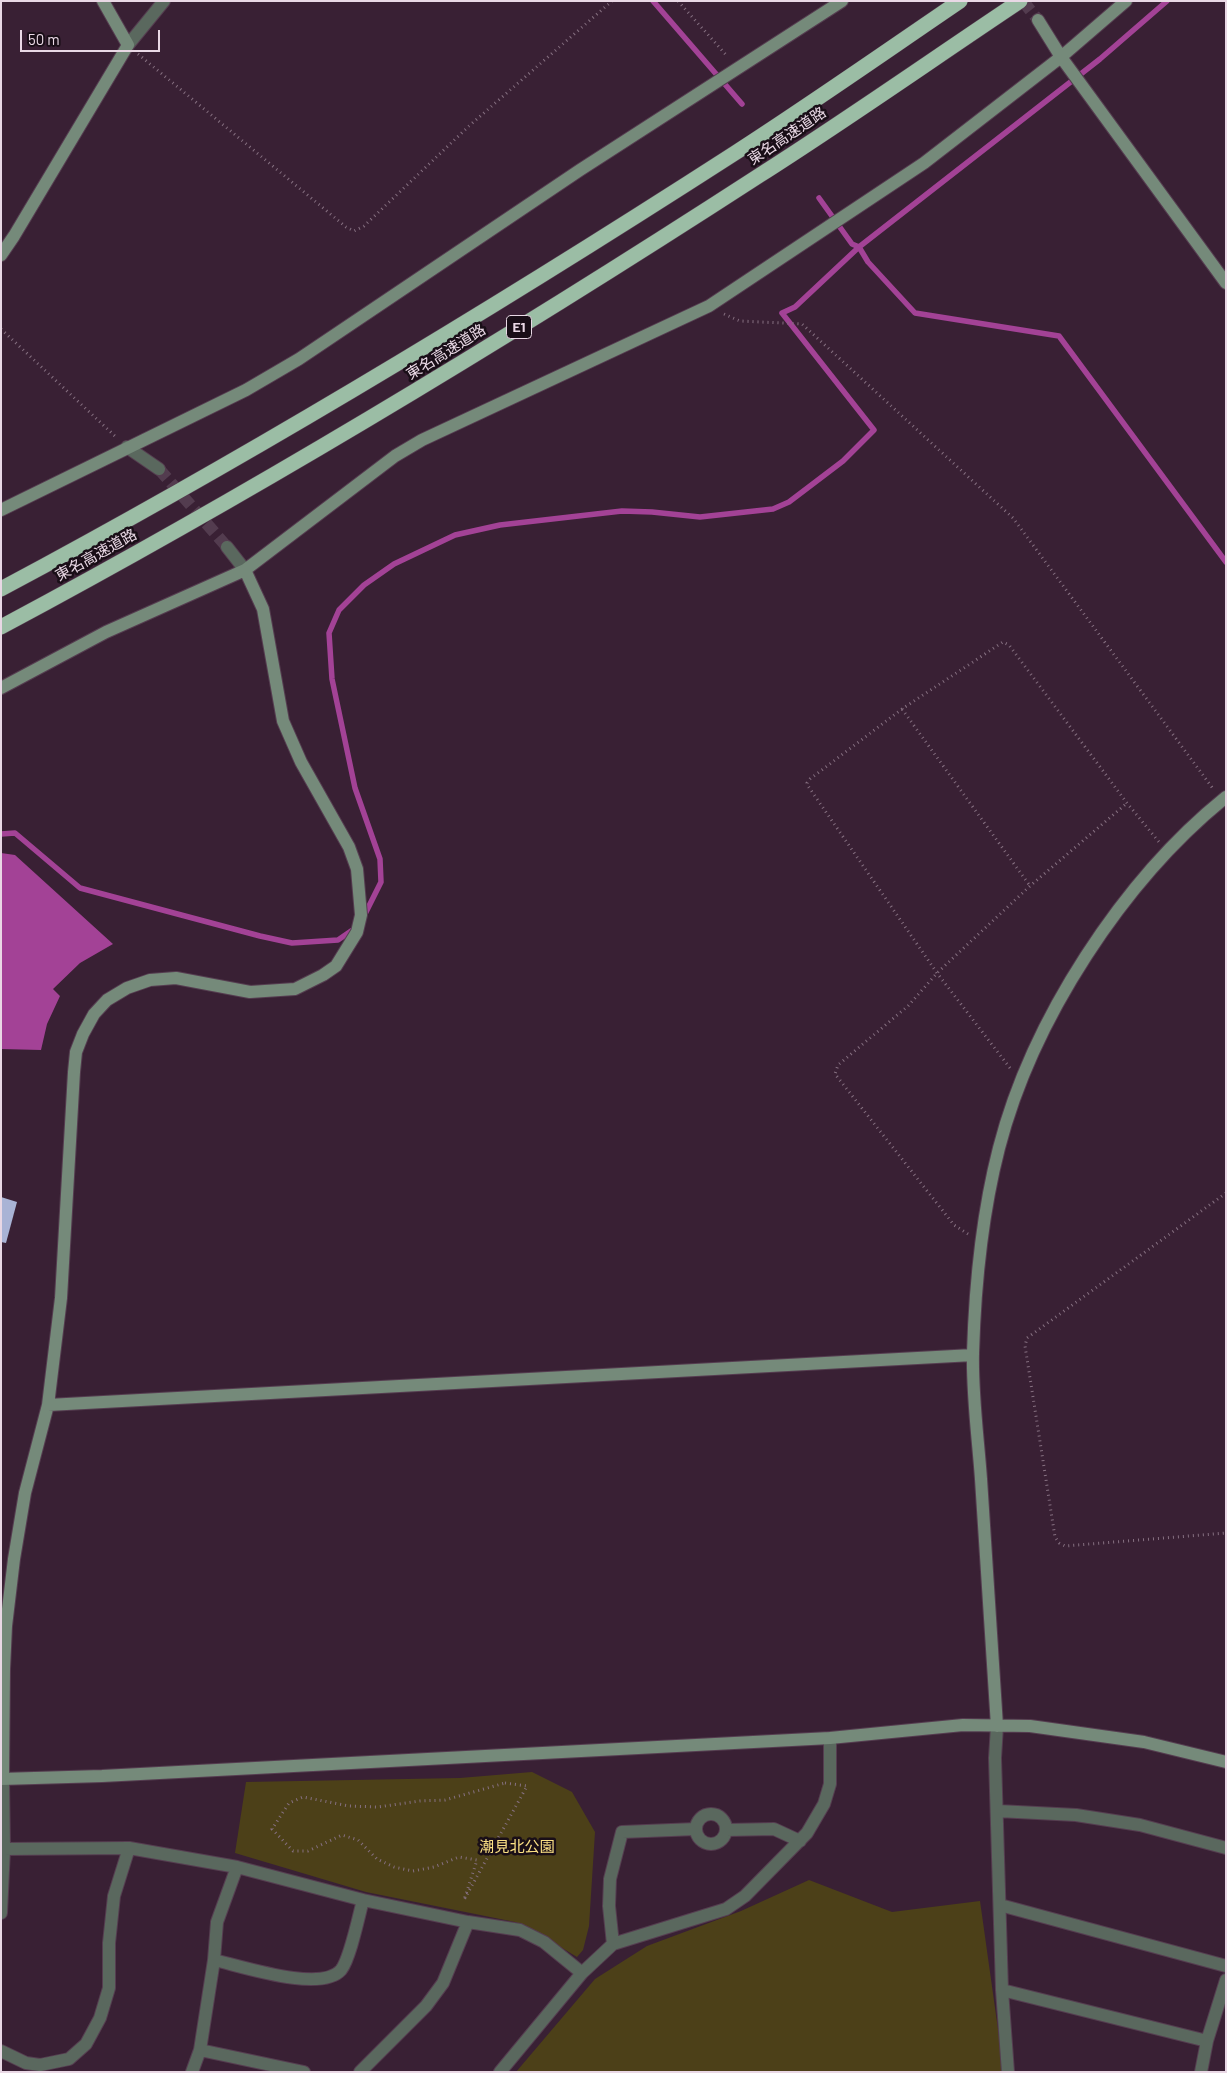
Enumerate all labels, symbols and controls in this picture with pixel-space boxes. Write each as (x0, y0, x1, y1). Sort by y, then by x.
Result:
scale bar (22, 20, 162, 52)
text: 50 m (28, 30, 60, 48)
street label: 東名高速道路 (745, 103, 829, 169)
road number: E1 (506, 316, 532, 338)
street label: 東名高速道路 (403, 321, 489, 383)
street label: 東名高速道路 (52, 525, 140, 585)
park label: 潮見北公園 (480, 1838, 554, 1856)

